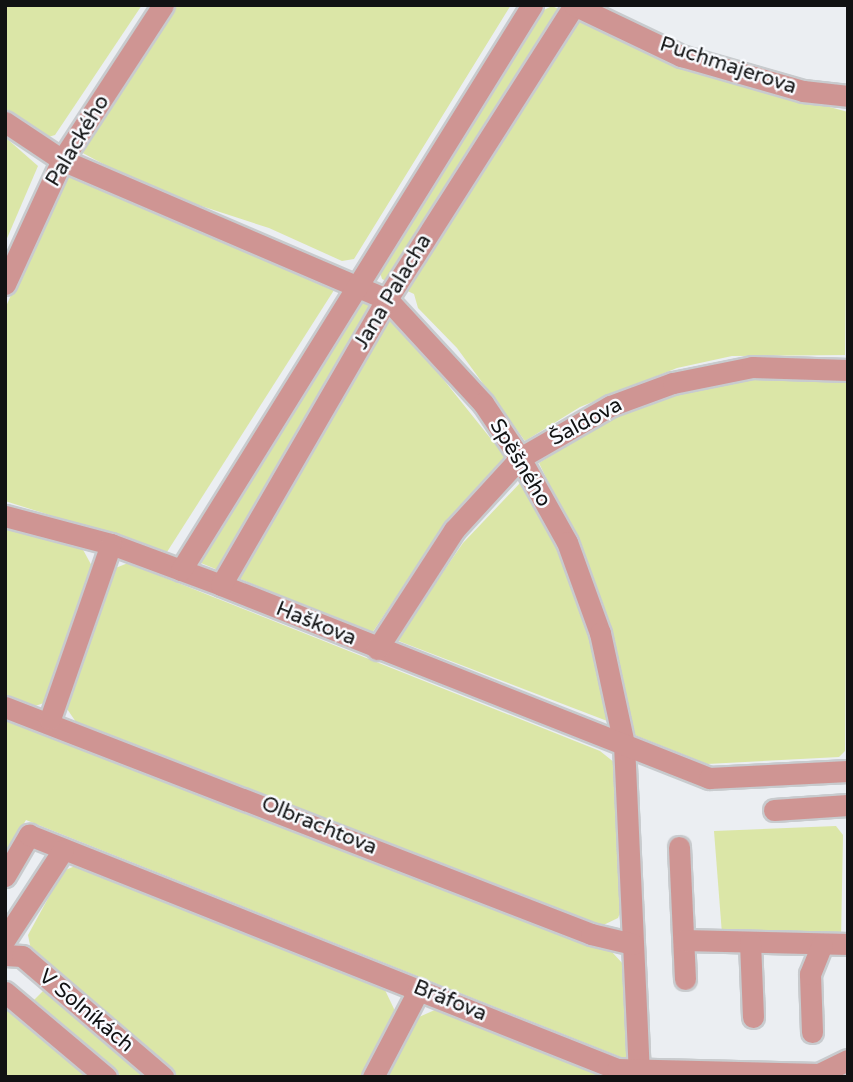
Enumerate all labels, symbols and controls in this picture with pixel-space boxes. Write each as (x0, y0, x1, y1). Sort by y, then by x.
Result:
street label: Puchmajerova (656, 32, 800, 100)
street label: Palackého (41, 91, 115, 191)
street label: Jana Palacha (349, 230, 437, 354)
street label: Šaldova (545, 392, 627, 452)
street label: Spěšného (484, 414, 556, 512)
street label: Haškova (272, 597, 360, 651)
street label: Olbrachtova (258, 791, 380, 861)
street label: V Solníkách (33, 964, 139, 1058)
street label: Bráfova (410, 975, 490, 1027)

